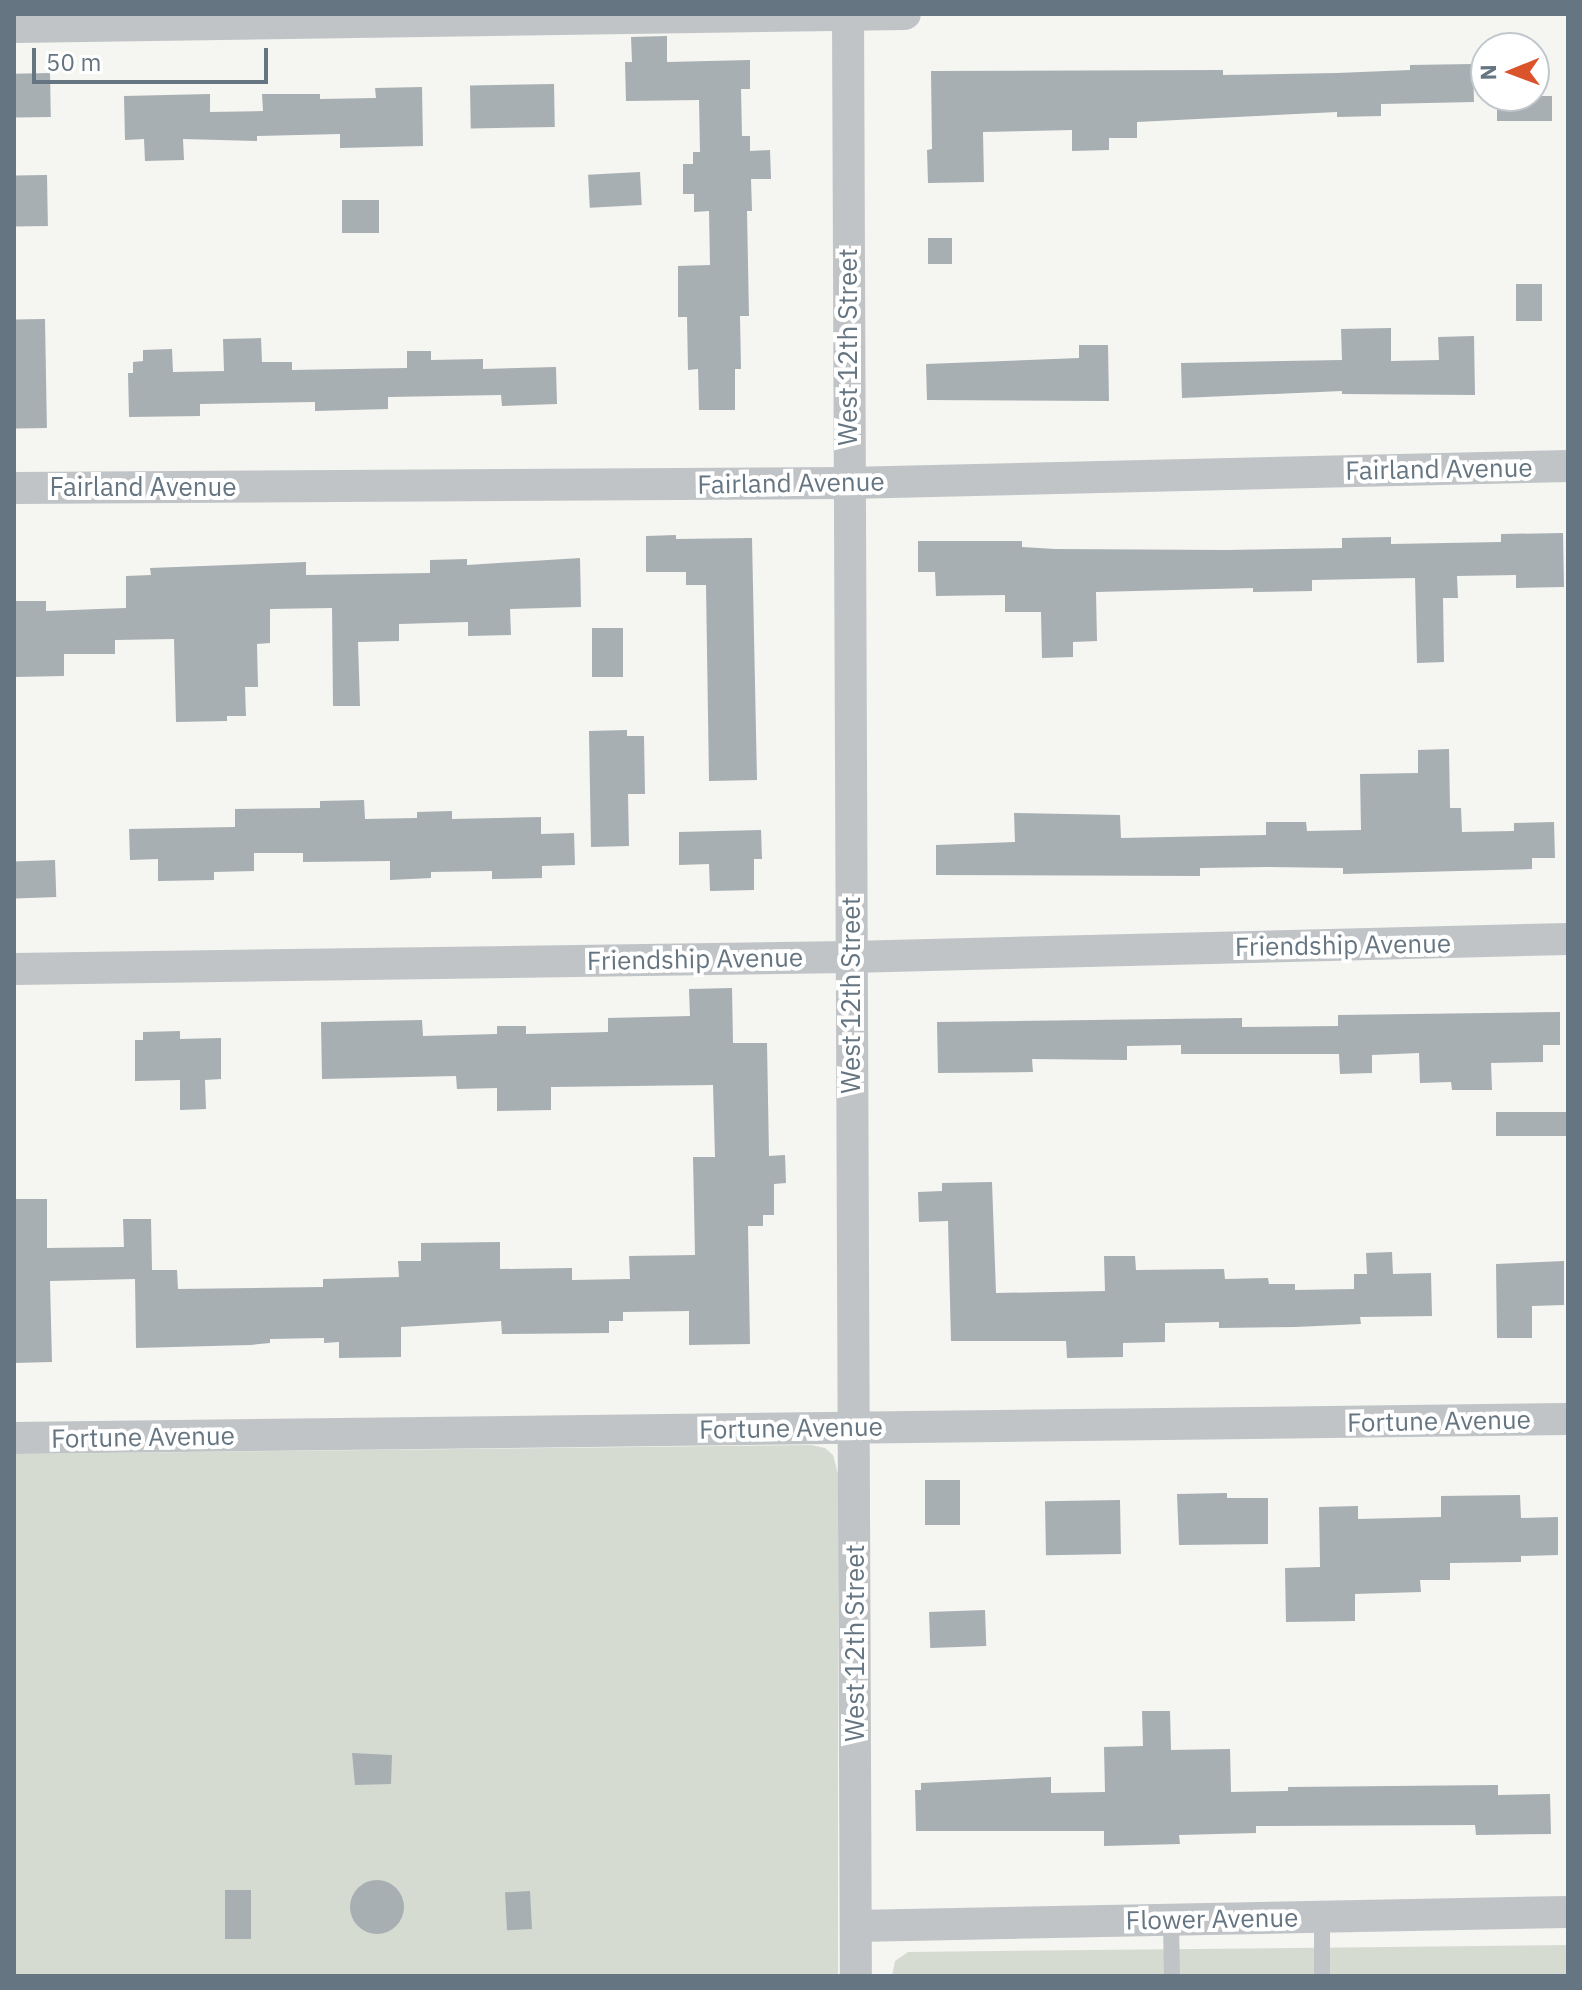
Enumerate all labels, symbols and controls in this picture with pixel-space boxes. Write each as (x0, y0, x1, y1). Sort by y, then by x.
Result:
scale bar (36, 32, 272, 82)
north arrow (1470, 32, 1550, 112)
text: 50 m (46, 46, 101, 78)
text: N (1473, 64, 1502, 81)
street label: West 12th Street (832, 248, 864, 446)
street label: Fairland Avenue (1345, 452, 1533, 486)
street label: Fairland Avenue (697, 466, 885, 500)
street label: Fairland Avenue (49, 471, 237, 503)
street label: West 12th Street (835, 896, 867, 1094)
street label: Friendship Avenue (1235, 928, 1451, 962)
street label: Friendship Avenue (587, 942, 803, 976)
street label: Fortune Avenue (1347, 1404, 1531, 1438)
street label: Fortune Avenue (699, 1411, 883, 1445)
street label: Fortune Avenue (51, 1420, 235, 1454)
street label: West 12th Street (839, 1544, 871, 1742)
street label: Flower Avenue (1125, 1902, 1299, 1936)

